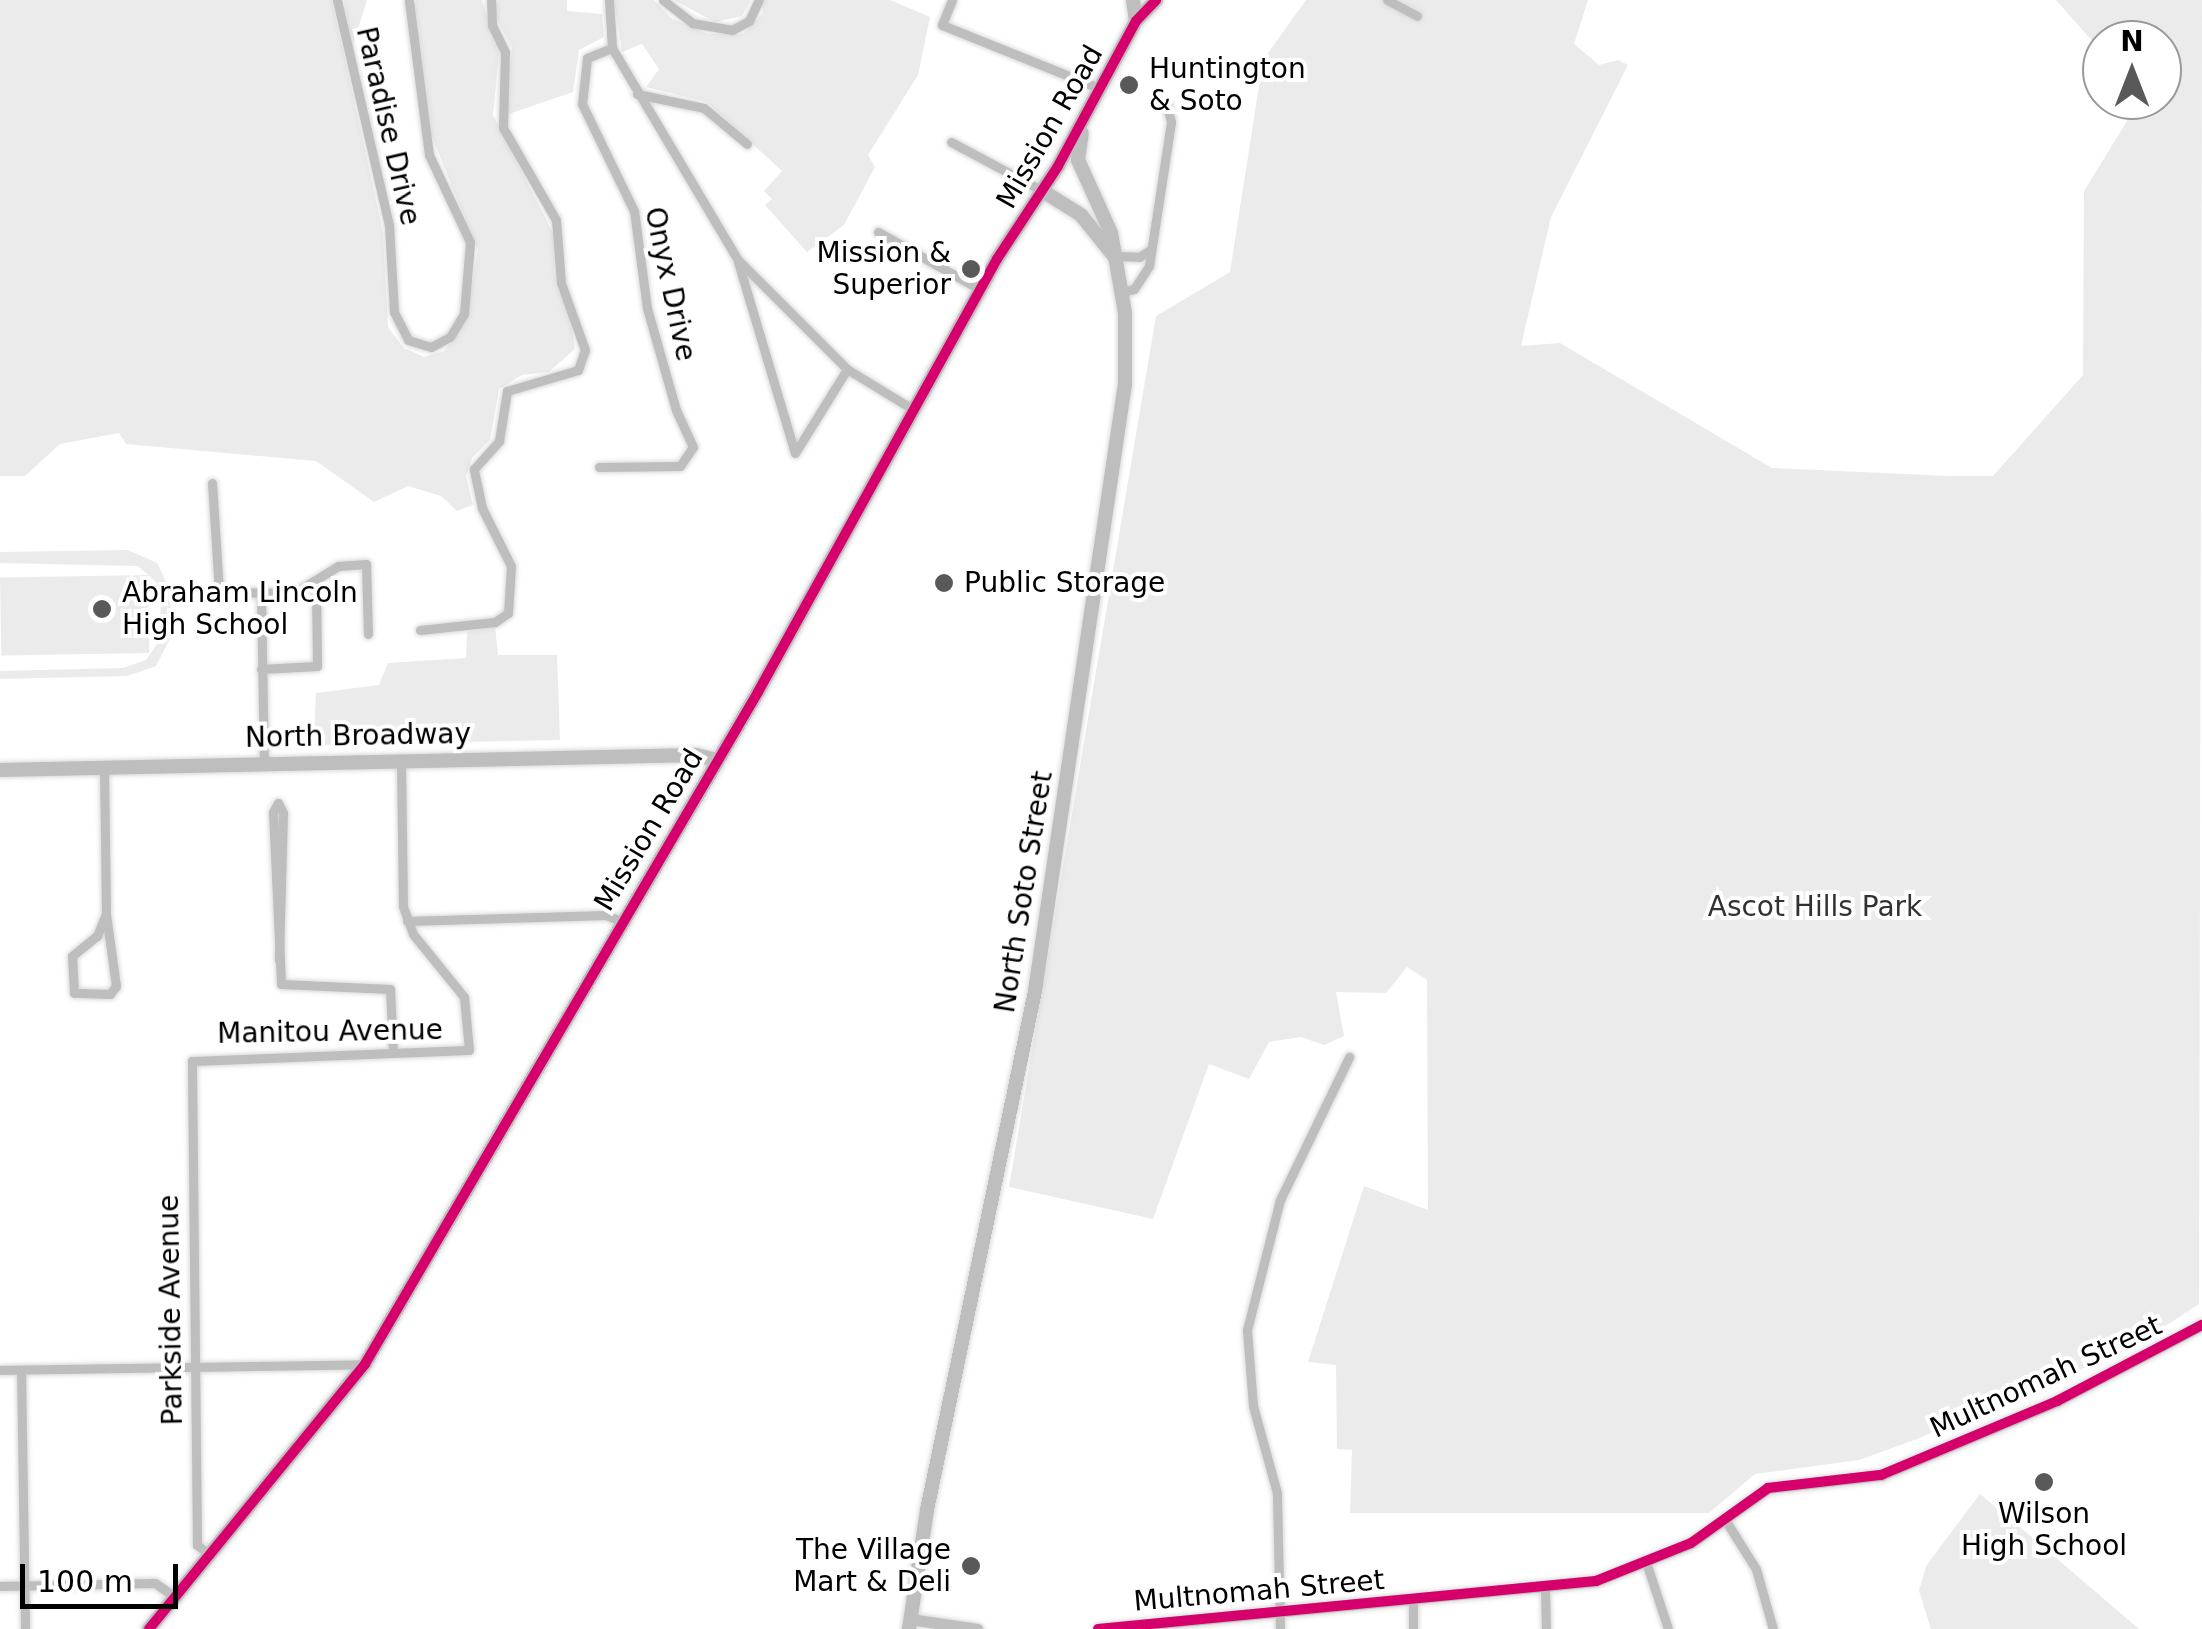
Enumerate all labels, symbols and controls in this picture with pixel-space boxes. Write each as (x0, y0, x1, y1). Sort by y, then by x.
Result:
north arrow (2082, 20, 2182, 120)
street label: Paradise Drive (349, 24, 427, 228)
text: N (2120, 25, 2144, 58)
street label: Mission Road (990, 39, 1110, 215)
place label: Huntington & Soto (1149, 52, 1306, 118)
marker: Huntington & Soto (1118, 74, 1140, 96)
street label: Onyx Drive (637, 204, 703, 364)
place label: Mission & Superior (816, 236, 951, 302)
marker: Mission & Superior (960, 258, 982, 280)
place label: Public Storage (964, 566, 1165, 600)
marker: Public Storage (933, 572, 955, 594)
place label: Abraham Lincoln High School (122, 576, 358, 642)
marker: Abraham Lincoln High School (91, 598, 113, 620)
street label: North Broadway (245, 717, 471, 755)
street label: Mission Road (587, 743, 711, 917)
street label: North Soto Street (988, 769, 1060, 1015)
park label: Ascot Hills Park (1708, 890, 1922, 924)
street label: Manitou Avenue (217, 1013, 443, 1051)
street label: Parkside Avenue (152, 1194, 190, 1426)
street label: Multnomah Street (1925, 1309, 2167, 1445)
marker: Wilson High School (2033, 1471, 2055, 1493)
place label: Wilson High School (1961, 1497, 2127, 1563)
place label: The Village Mart & Deli (793, 1533, 951, 1599)
scale bar (25, 1544, 182, 1606)
marker: The Village Mart & Deli (960, 1555, 982, 1577)
street label: Multnomah Street (1132, 1563, 1386, 1619)
text: 100 m (37, 1564, 133, 1599)

